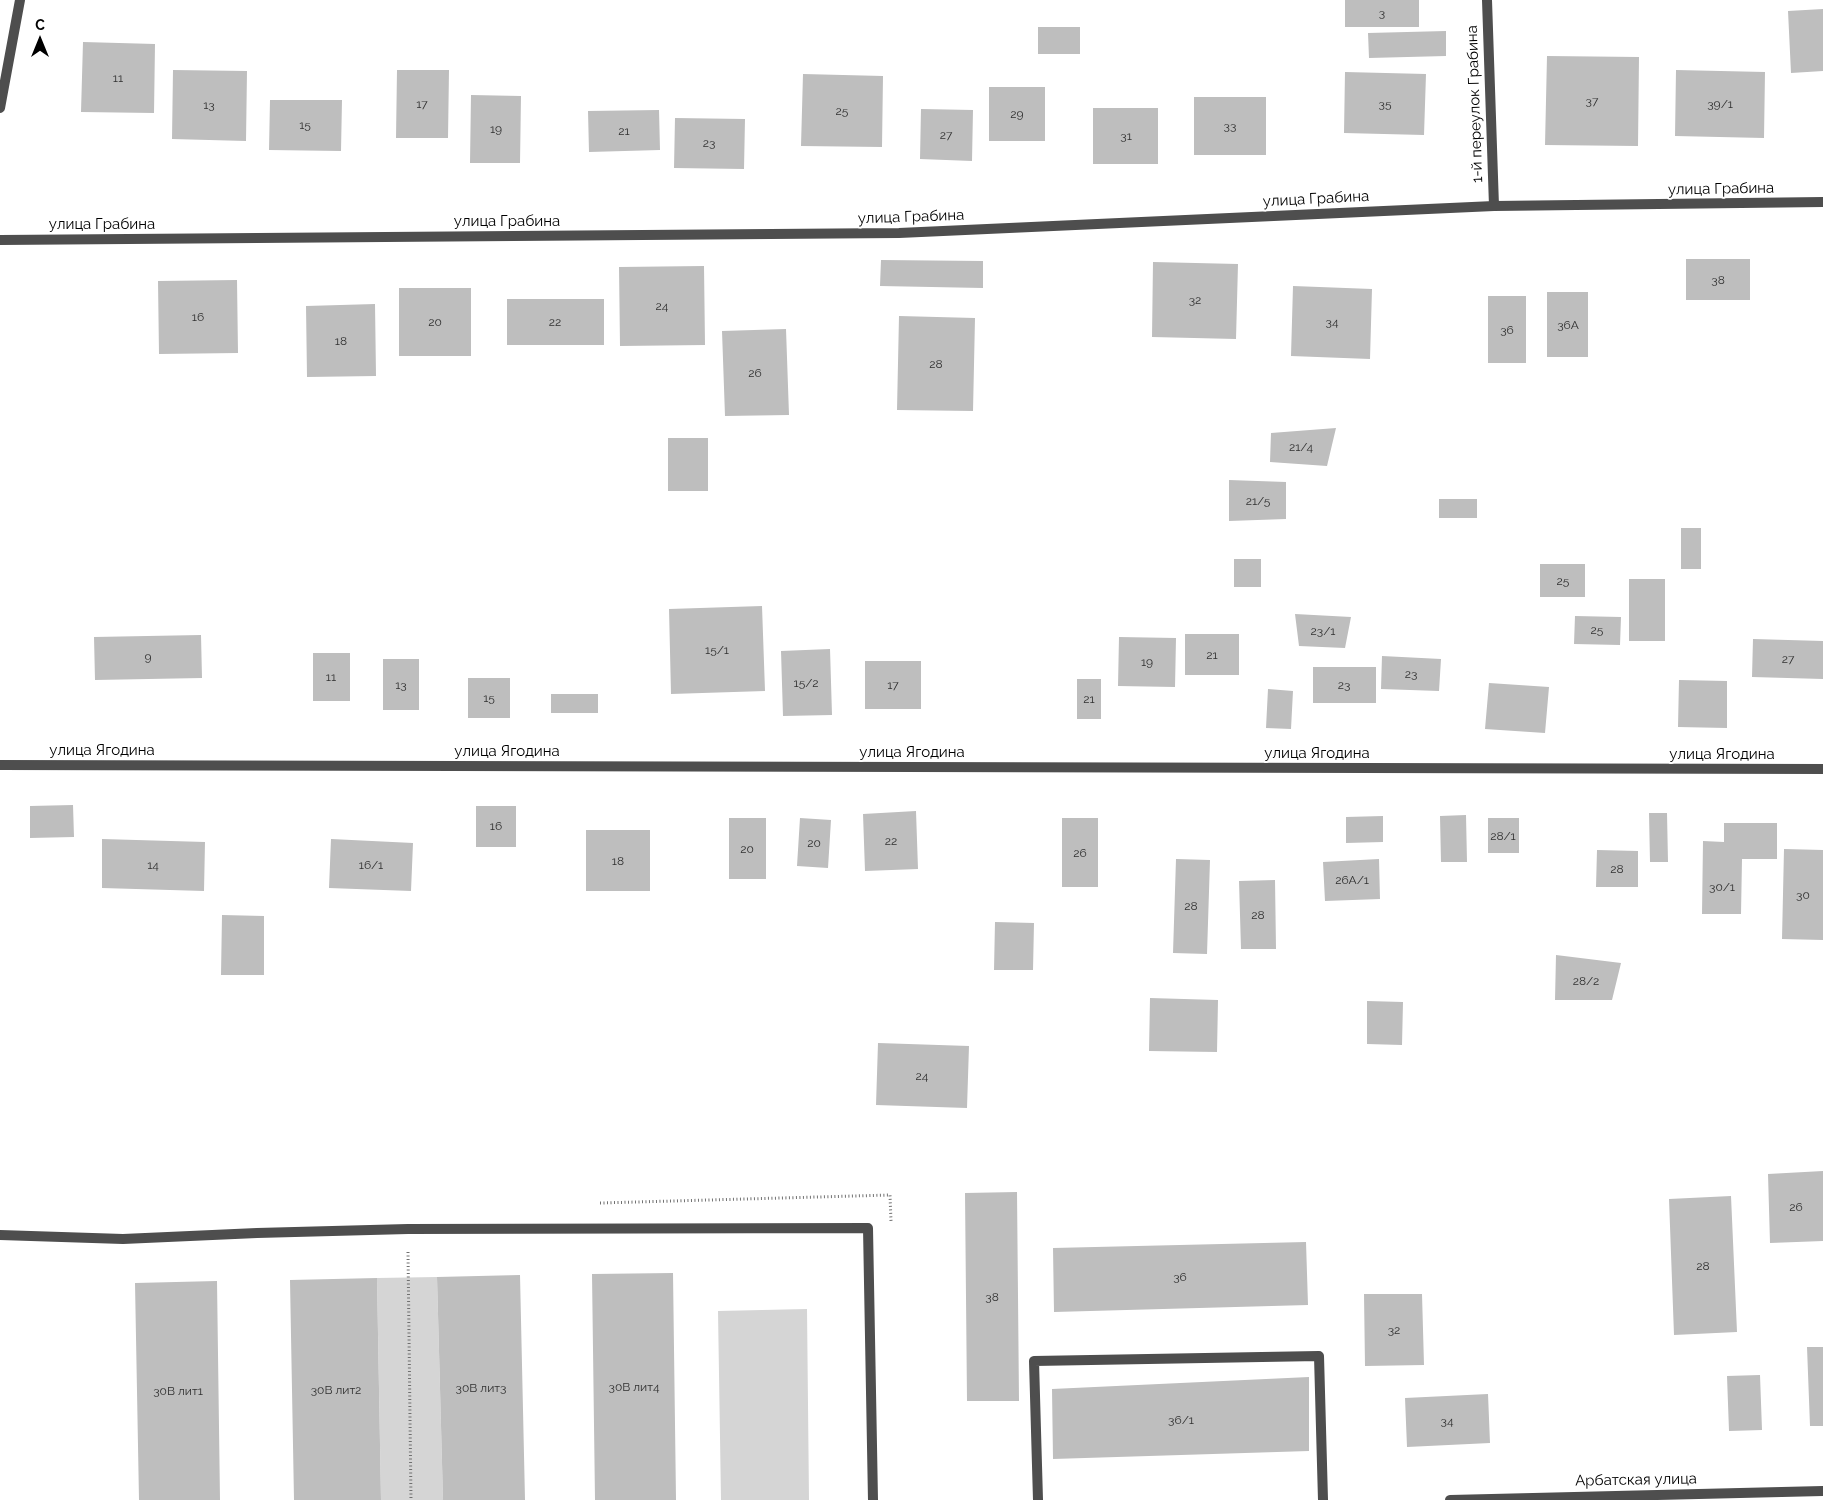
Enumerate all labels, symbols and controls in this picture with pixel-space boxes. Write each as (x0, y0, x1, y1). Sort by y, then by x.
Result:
house number: 3 (1379, 6, 1385, 20)
north arrow (15, 15, 65, 65)
text: С (35, 17, 45, 33)
street label: 1-й переулок Грабина (1463, 25, 1487, 183)
house number: 11 (113, 71, 123, 85)
house number: 37 (1586, 94, 1598, 108)
house number: 17 (416, 97, 428, 111)
house number: 35 (1379, 97, 1391, 111)
house number: 39/1 (1707, 97, 1733, 111)
house number: 13 (203, 98, 215, 112)
house number: 25 (836, 104, 848, 118)
house number: 29 (1010, 107, 1024, 121)
house number: 15 (299, 118, 311, 132)
house number: 33 (1224, 119, 1236, 133)
house number: 19 (490, 122, 502, 136)
house number: 21 (618, 124, 630, 138)
house number: 27 (940, 128, 952, 142)
house number: 31 (1120, 129, 1132, 143)
house number: 23 (703, 136, 715, 150)
street label: улица Грабина (1668, 179, 1774, 199)
street label: улица Грабина (1262, 187, 1370, 211)
street label: улица Грабина (858, 206, 964, 228)
street label: улица Грабина (454, 212, 560, 230)
street label: улица Грабина (49, 215, 155, 233)
house number: 38 (1711, 273, 1725, 287)
house number: 32 (1189, 293, 1201, 307)
house number: 24 (656, 299, 668, 313)
house number: 16 (192, 310, 204, 324)
house number: 20 (428, 315, 442, 329)
house number: 22 (549, 315, 561, 329)
house number: 34 (1326, 315, 1338, 329)
house number: 36А (1557, 318, 1579, 332)
house number: 36 (1500, 323, 1514, 337)
house number: 18 (335, 334, 347, 348)
house number: 28 (929, 357, 943, 371)
house number: 26 (748, 366, 762, 380)
house number: 21/4 (1289, 440, 1313, 454)
house number: 21/5 (1246, 494, 1270, 508)
house number: 25 (1557, 574, 1569, 588)
house number: 25 (1591, 623, 1603, 637)
house number: 23/1 (1311, 624, 1335, 638)
house number: 15/1 (705, 643, 729, 657)
house number: 21 (1206, 648, 1218, 662)
house number: 9 (144, 650, 152, 664)
house number: 27 (1782, 652, 1794, 666)
house number: 19 (1141, 655, 1153, 669)
house number: 23 (1405, 667, 1417, 681)
house number: 11 (326, 670, 336, 684)
house number: 15/2 (794, 676, 818, 690)
house number: 13 (395, 678, 407, 692)
house number: 17 (887, 678, 899, 692)
house number: 23 (1338, 678, 1350, 692)
house number: 15 (483, 691, 495, 705)
house number: 21 (1083, 692, 1095, 706)
street label: улица Ягодина (49, 741, 155, 759)
street label: улица Ягодина (454, 742, 560, 760)
street label: улица Ягодина (859, 743, 965, 761)
street label: улица Ягодина (1264, 744, 1370, 762)
street label: улица Ягодина (1669, 745, 1775, 763)
house number: 16 (490, 819, 502, 833)
house number: 28/1 (1490, 829, 1516, 843)
house number: 22 (885, 834, 897, 848)
house number: 20 (807, 836, 821, 850)
house number: 20 (740, 842, 754, 856)
house number: 26 (1073, 846, 1087, 860)
house number: 18 (612, 854, 624, 868)
house number: 14 (147, 858, 159, 872)
house number: 16/1 (359, 858, 383, 872)
house number: 28 (1610, 862, 1624, 876)
house number: 26А/1 (1335, 873, 1369, 887)
house number: 30/1 (1709, 880, 1735, 894)
house number: 30 (1796, 888, 1810, 902)
house number: 28 (1184, 899, 1198, 913)
house number: 28 (1251, 908, 1265, 922)
house number: 28/2 (1573, 974, 1599, 988)
house number: 24 (916, 1069, 928, 1083)
house number: 26 (1789, 1200, 1803, 1214)
house number: 28 (1696, 1259, 1710, 1273)
house number: 36 (1173, 1270, 1187, 1284)
house number: 38 (985, 1290, 999, 1304)
house number: 32 (1388, 1323, 1400, 1337)
house number: 30В лит4 (608, 1380, 660, 1394)
house number: 30В лит3 (456, 1381, 506, 1395)
house number: 30В лит2 (311, 1383, 361, 1397)
house number: 30В лит1 (153, 1384, 203, 1398)
house number: 36/1 (1168, 1413, 1194, 1427)
house number: 34 (1441, 1414, 1453, 1428)
street label: Арбатская улица (1575, 1470, 1697, 1490)

